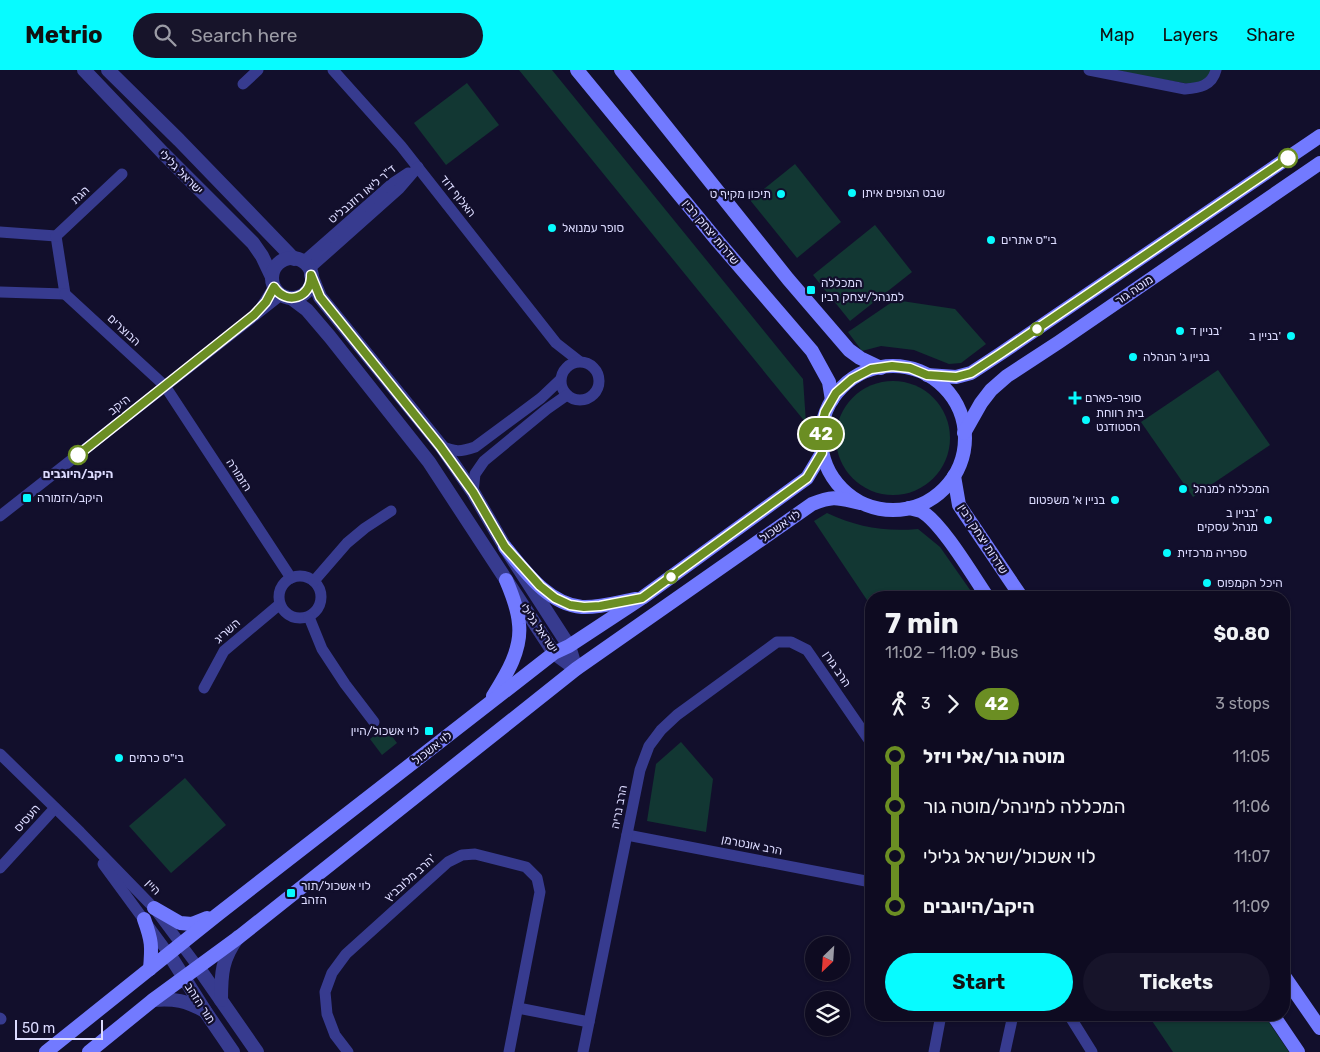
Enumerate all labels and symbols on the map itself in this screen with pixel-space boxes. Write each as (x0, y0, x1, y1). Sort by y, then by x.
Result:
street label: ישראל גלילי (156, 147, 206, 197)
unlabelled marker (1278, 148, 1298, 168)
street label: ד"ר ליאו רוזנבליט (325, 161, 399, 226)
street label: האלוף דוד (437, 172, 479, 220)
street label: הגת (68, 183, 92, 207)
place label: שבט הצופים איתן (862, 186, 945, 200)
place label: תיכון מקיף ט (710, 187, 771, 201)
marker: שבט הצופים איתן (846, 187, 858, 199)
marker: תיכון מקיף ט (775, 188, 787, 200)
street label: שדרות יצחק רבין (680, 197, 742, 267)
place label: סופר עמנואל (562, 221, 624, 235)
marker: סופר עמנואל (546, 222, 558, 234)
place label: בי"ס אתרים (1001, 233, 1057, 247)
marker: בי"ס אתרים (985, 234, 997, 246)
street label: מוטה גור (1112, 272, 1156, 308)
place label: המכללה למנהל/יצחק רבין (821, 276, 904, 304)
marker: המכללה למנהל/יצחק רבין (805, 284, 817, 296)
street label: הבוצרים (105, 311, 143, 349)
unlabelled marker (1030, 322, 1044, 336)
place label: בניין ד' (1190, 324, 1222, 338)
marker: בניין ד' (1174, 325, 1186, 337)
place label: בניין ב' (1249, 329, 1281, 343)
marker: בניין ב' (1285, 330, 1297, 342)
place label: בניין ג' הנהלה (1143, 350, 1210, 364)
marker: בניין ג' הנהלה (1127, 351, 1139, 363)
place label: סופר-פארם (1085, 391, 1141, 405)
street label: היקב (105, 392, 133, 418)
marker: סופר-פארם (1069, 392, 1081, 404)
place label: בית רווחת הסטודנט (1096, 406, 1144, 434)
marker: בית רווחת הסטודנט (1080, 414, 1092, 426)
line badge: 42 (798, 418, 844, 450)
marker: היקב/היוגבים (68, 445, 88, 465)
street label: הזמורה (223, 456, 255, 494)
place label: היקב/היוגבים (43, 467, 113, 481)
place label: המכללה למנהל (1193, 482, 1269, 496)
marker: המכללה למנהל (1177, 483, 1189, 495)
place label: היקב/הזמורה (37, 491, 103, 505)
marker: היקב/הזמורה (21, 492, 33, 504)
place label: בניין א' משפטום (1029, 493, 1105, 507)
marker: בניין א' משפטום (1109, 494, 1121, 506)
street label: שדרות יצחק רבין (955, 501, 1011, 577)
place label: בניין ב' מנהל עסקים (1197, 506, 1258, 534)
street label: לוי אשכול (757, 507, 803, 545)
marker: בניין ב' מנהל עסקים (1262, 514, 1274, 526)
place label: ספריה מרכזית (1177, 546, 1247, 560)
marker: ספריה מרכזית (1161, 547, 1173, 559)
unlabelled marker (664, 570, 678, 584)
place label: היכל הקמפוס (1217, 576, 1283, 590)
marker: היכל הקמפוס (1201, 577, 1213, 589)
street label: ישראל גלילי (517, 601, 561, 655)
street label: השריג (211, 616, 243, 646)
street label: הרב גורן (820, 648, 854, 690)
place label: לוי אשכול/היין (351, 724, 419, 738)
marker: לוי אשכול/היין (423, 725, 435, 737)
street label: לוי אשכול (409, 728, 455, 768)
place label: בי"ס כרמים (129, 751, 184, 765)
marker: בי"ס כרמים (113, 752, 125, 764)
street label: הרב נריה (608, 784, 630, 830)
street label: העסיס (11, 801, 43, 835)
street label: הרב אונטרמן (720, 832, 784, 858)
street label: הרב מלובביץ' (381, 851, 439, 905)
street label: היין (142, 876, 164, 898)
place label: לוי אשכול/תור הזהב (301, 879, 371, 907)
marker: לוי אשכול/תור הזהב (285, 887, 297, 899)
north arrow (805, 936, 850, 981)
street label: תור הזהב (182, 980, 218, 1026)
scale bar (15, 1017, 102, 1040)

